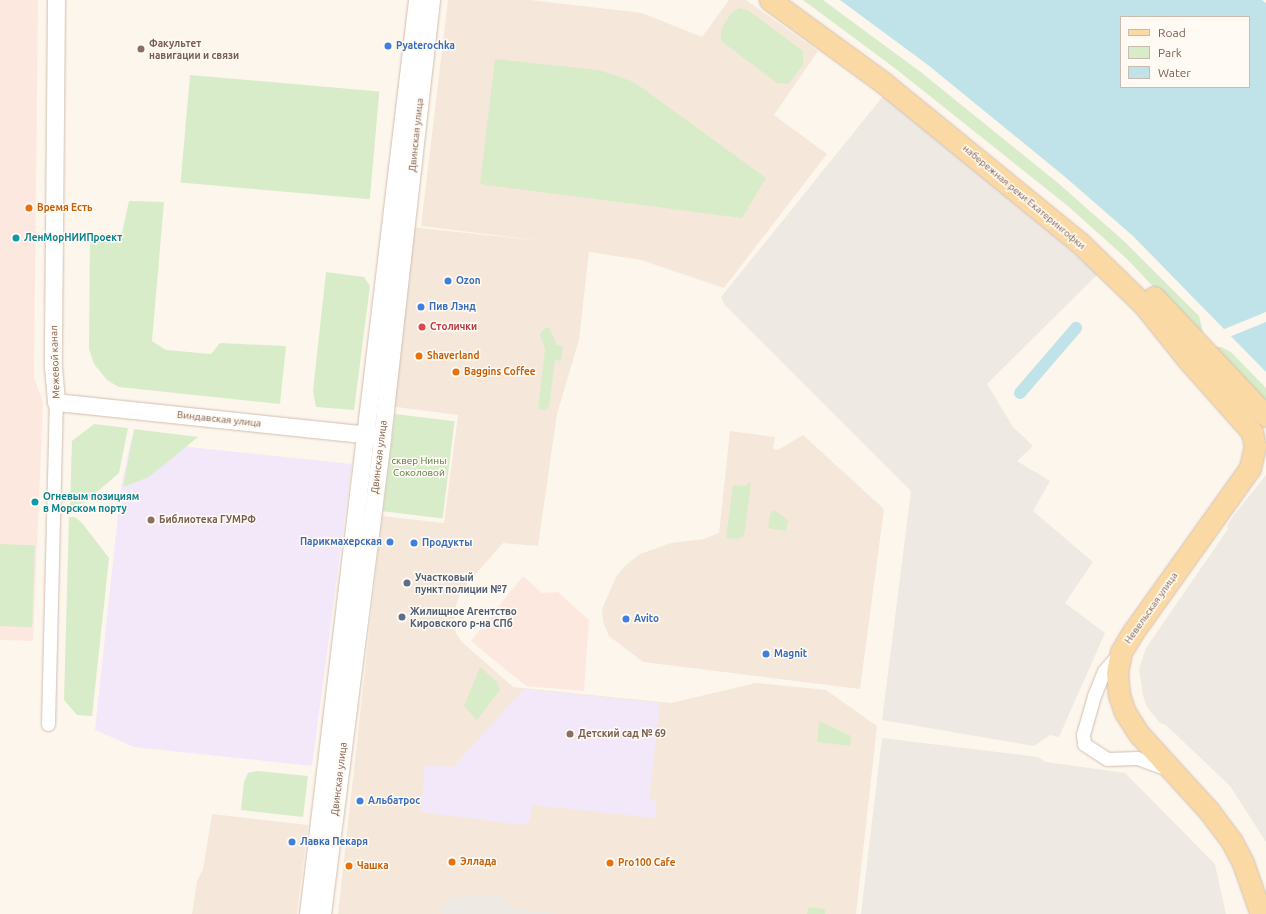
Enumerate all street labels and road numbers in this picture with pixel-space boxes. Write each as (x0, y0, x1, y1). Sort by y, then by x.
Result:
street label: Двинская улица (406, 97, 426, 173)
street label: набережная реки Екатерингофки (960, 142, 1088, 252)
street label: Межевой канал (48, 325, 62, 399)
street label: Виндавская улица (176, 409, 262, 429)
street label: Двинская улица (369, 419, 389, 495)
street label: Невельская улица (1122, 570, 1180, 646)
street label: Двинская улица (329, 741, 349, 817)

